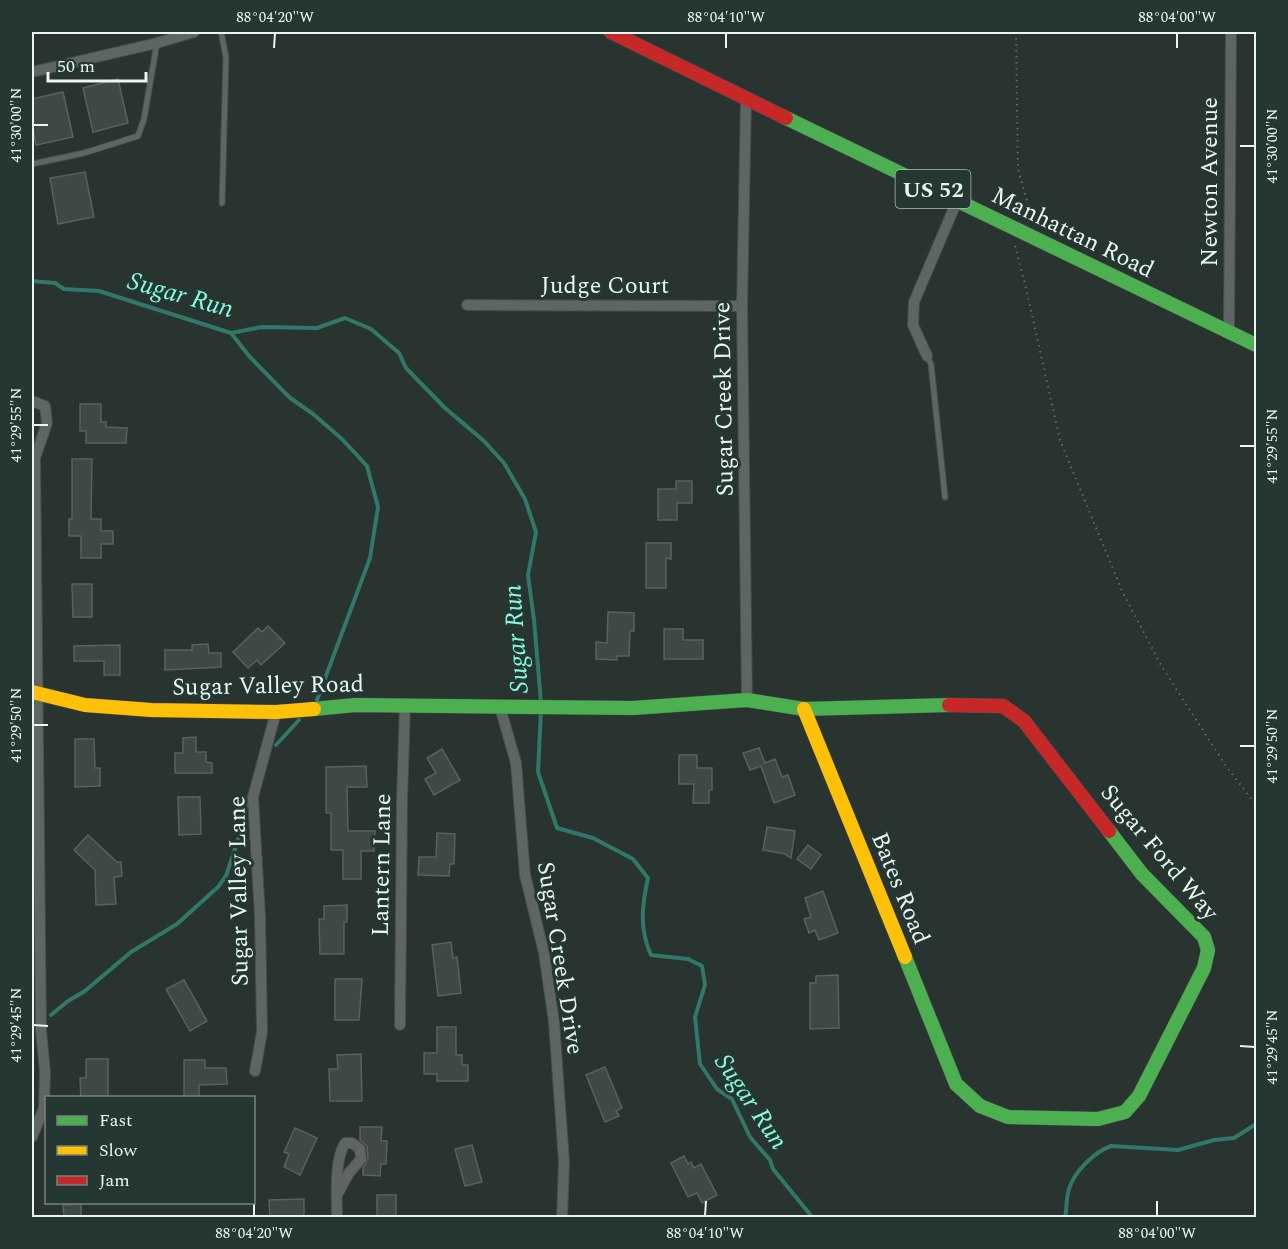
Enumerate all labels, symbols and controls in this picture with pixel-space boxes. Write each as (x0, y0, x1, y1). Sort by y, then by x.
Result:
text: 88°04'20"W (236, 6, 314, 29)
text: 88°04'10"W (687, 6, 765, 29)
text: 88°04'00"W (1138, 6, 1216, 29)
scale bar (48, 45, 146, 83)
text: 50 m (57, 53, 95, 80)
text: 41°30'00"N (5, 87, 28, 163)
street label: Newton Avenue (1192, 97, 1228, 267)
text: 41°30'00"N (1261, 108, 1284, 184)
road number: US 52 (896, 170, 970, 208)
street label: Manhattan Road (985, 178, 1160, 288)
water label: Sugar Run (123, 261, 239, 329)
street label: Judge Court (541, 268, 669, 304)
street label: Sugar Creek Drive (704, 301, 744, 497)
text: 41°29'55"N (5, 387, 28, 463)
text: 41°29'55"N (1261, 408, 1284, 484)
water label: Sugar Run (492, 583, 540, 695)
street label: Sugar Valley Road (172, 666, 364, 706)
text: 41°29'50"N (5, 687, 28, 763)
text: 41°29'50"N (1261, 708, 1284, 784)
street label: Sugar Ford Way (1091, 777, 1228, 930)
street label: Lantern Lane (363, 793, 401, 937)
street label: Sugar Valley Lane (219, 796, 259, 986)
street label: Bates Road (861, 827, 939, 950)
street label: Sugar Creek Drive (527, 859, 593, 1057)
text: 41°29'45"N (5, 987, 28, 1063)
text: 41°29'45"N (1261, 1009, 1284, 1085)
water label: Sugar Run (704, 1045, 798, 1158)
legend (45, 1096, 255, 1204)
text: Fast (99, 1107, 132, 1134)
text: Slow (99, 1137, 138, 1164)
text: Jam (99, 1167, 130, 1194)
text: 88°04'20"W (215, 1222, 293, 1245)
text: 88°04'10"W (666, 1222, 744, 1245)
text: 88°04'00"W (1118, 1222, 1196, 1245)

